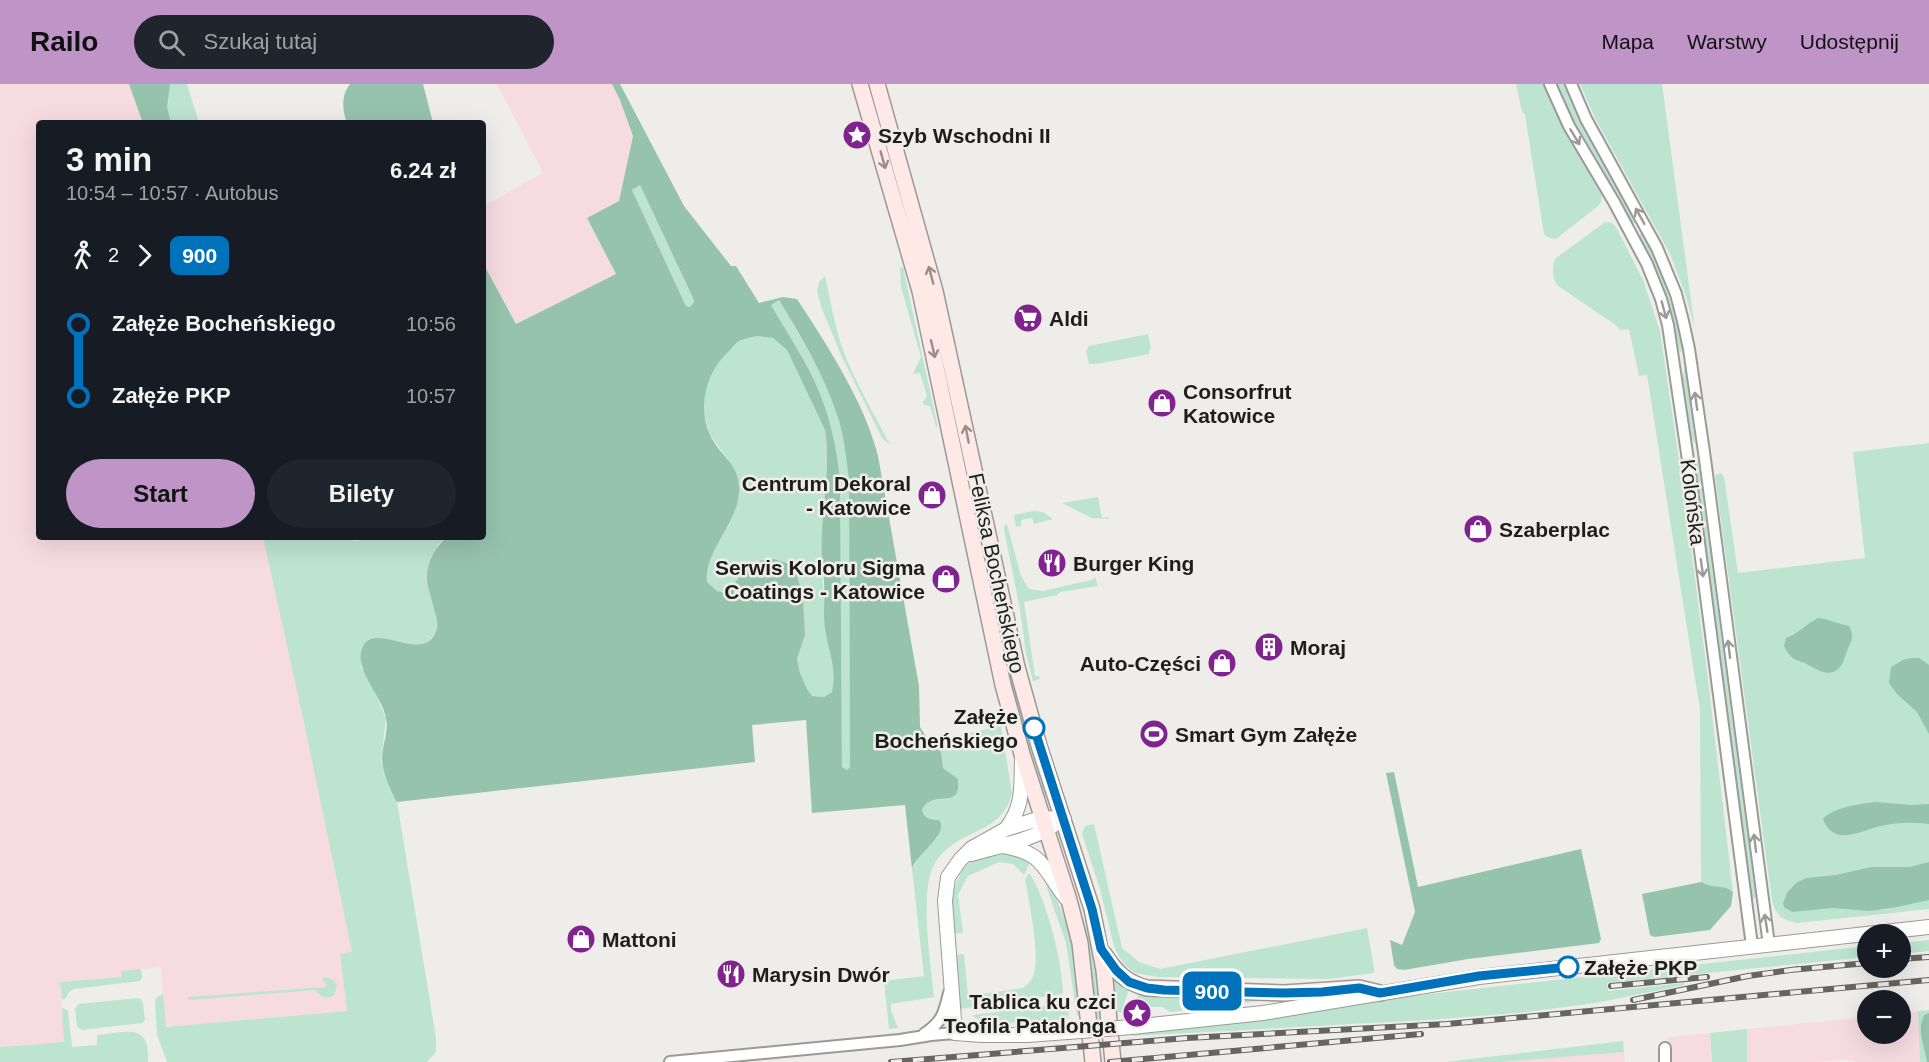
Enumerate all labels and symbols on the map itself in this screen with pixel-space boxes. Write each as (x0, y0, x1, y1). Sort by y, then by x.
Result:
place icon: Szyb Wschodni II (841, 119, 873, 151)
place label: Szyb Wschodni II (878, 124, 1051, 147)
one-way arrow (1569, 128, 1581, 145)
one-way arrow (878, 150, 889, 169)
one-way arrow (1634, 208, 1646, 225)
one-way arrow (925, 265, 936, 284)
one-way arrow (1658, 300, 1670, 319)
supermarket icon: Aldi (1012, 302, 1044, 334)
place label: Aldi (1049, 307, 1089, 330)
one-way arrow (927, 339, 939, 358)
place label: Consorfrut Katowice (1183, 380, 1292, 427)
shop icon: Consorfrut Katowice (1146, 387, 1178, 419)
one-way arrow (1691, 392, 1702, 412)
one-way arrow (961, 425, 972, 444)
street label: Kolońska (1676, 458, 1710, 547)
street label: Feliksa Bocheńskiego (965, 471, 1029, 675)
place label: Centrum Dekoral - Katowice (742, 472, 911, 519)
shop icon: Centrum Dekoral - Katowice (916, 479, 948, 511)
shop icon: Szaberplac (1462, 513, 1494, 545)
place label: Szaberplac (1499, 518, 1610, 541)
restaurant icon: Burger King (1036, 547, 1068, 579)
place label: Burger King (1073, 552, 1194, 575)
place label: Serwis Koloru Sigma Coatings - Katowice (715, 556, 925, 603)
one-way arrow (1696, 558, 1707, 578)
shop icon: Serwis Koloru Sigma Coatings - Katowice (930, 563, 962, 595)
building icon: Moraj (1253, 631, 1285, 663)
place label: Moraj (1290, 636, 1346, 659)
one-way arrow (1724, 640, 1735, 660)
shop icon: Auto-Części (1206, 647, 1238, 679)
place label: Auto-Części (1080, 652, 1201, 675)
place label: Załęże Bocheńskiego (874, 705, 1018, 752)
marker: Załęże Bocheńskiego (1023, 717, 1045, 739)
sports icon: Smart Gym Załęże (1138, 718, 1170, 750)
place label: Smart Gym Załęże (1175, 723, 1357, 746)
one-way arrow (1749, 833, 1760, 853)
one-way arrow (1760, 914, 1771, 933)
shop icon: Mattoni (565, 923, 597, 955)
place label: Mattoni (602, 928, 677, 951)
marker: Załęże PKP (1557, 956, 1579, 978)
place label: Załęże PKP (1584, 956, 1697, 979)
restaurant icon: Marysin Dwór (715, 958, 747, 990)
place label: Marysin Dwór (752, 963, 890, 986)
line badge: 900 (1178, 972, 1246, 1010)
place label: Tablica ku czci Teofila Patalonga (944, 990, 1116, 1037)
place icon: Tablica ku czci Teofila Patalonga (1121, 997, 1153, 1029)

